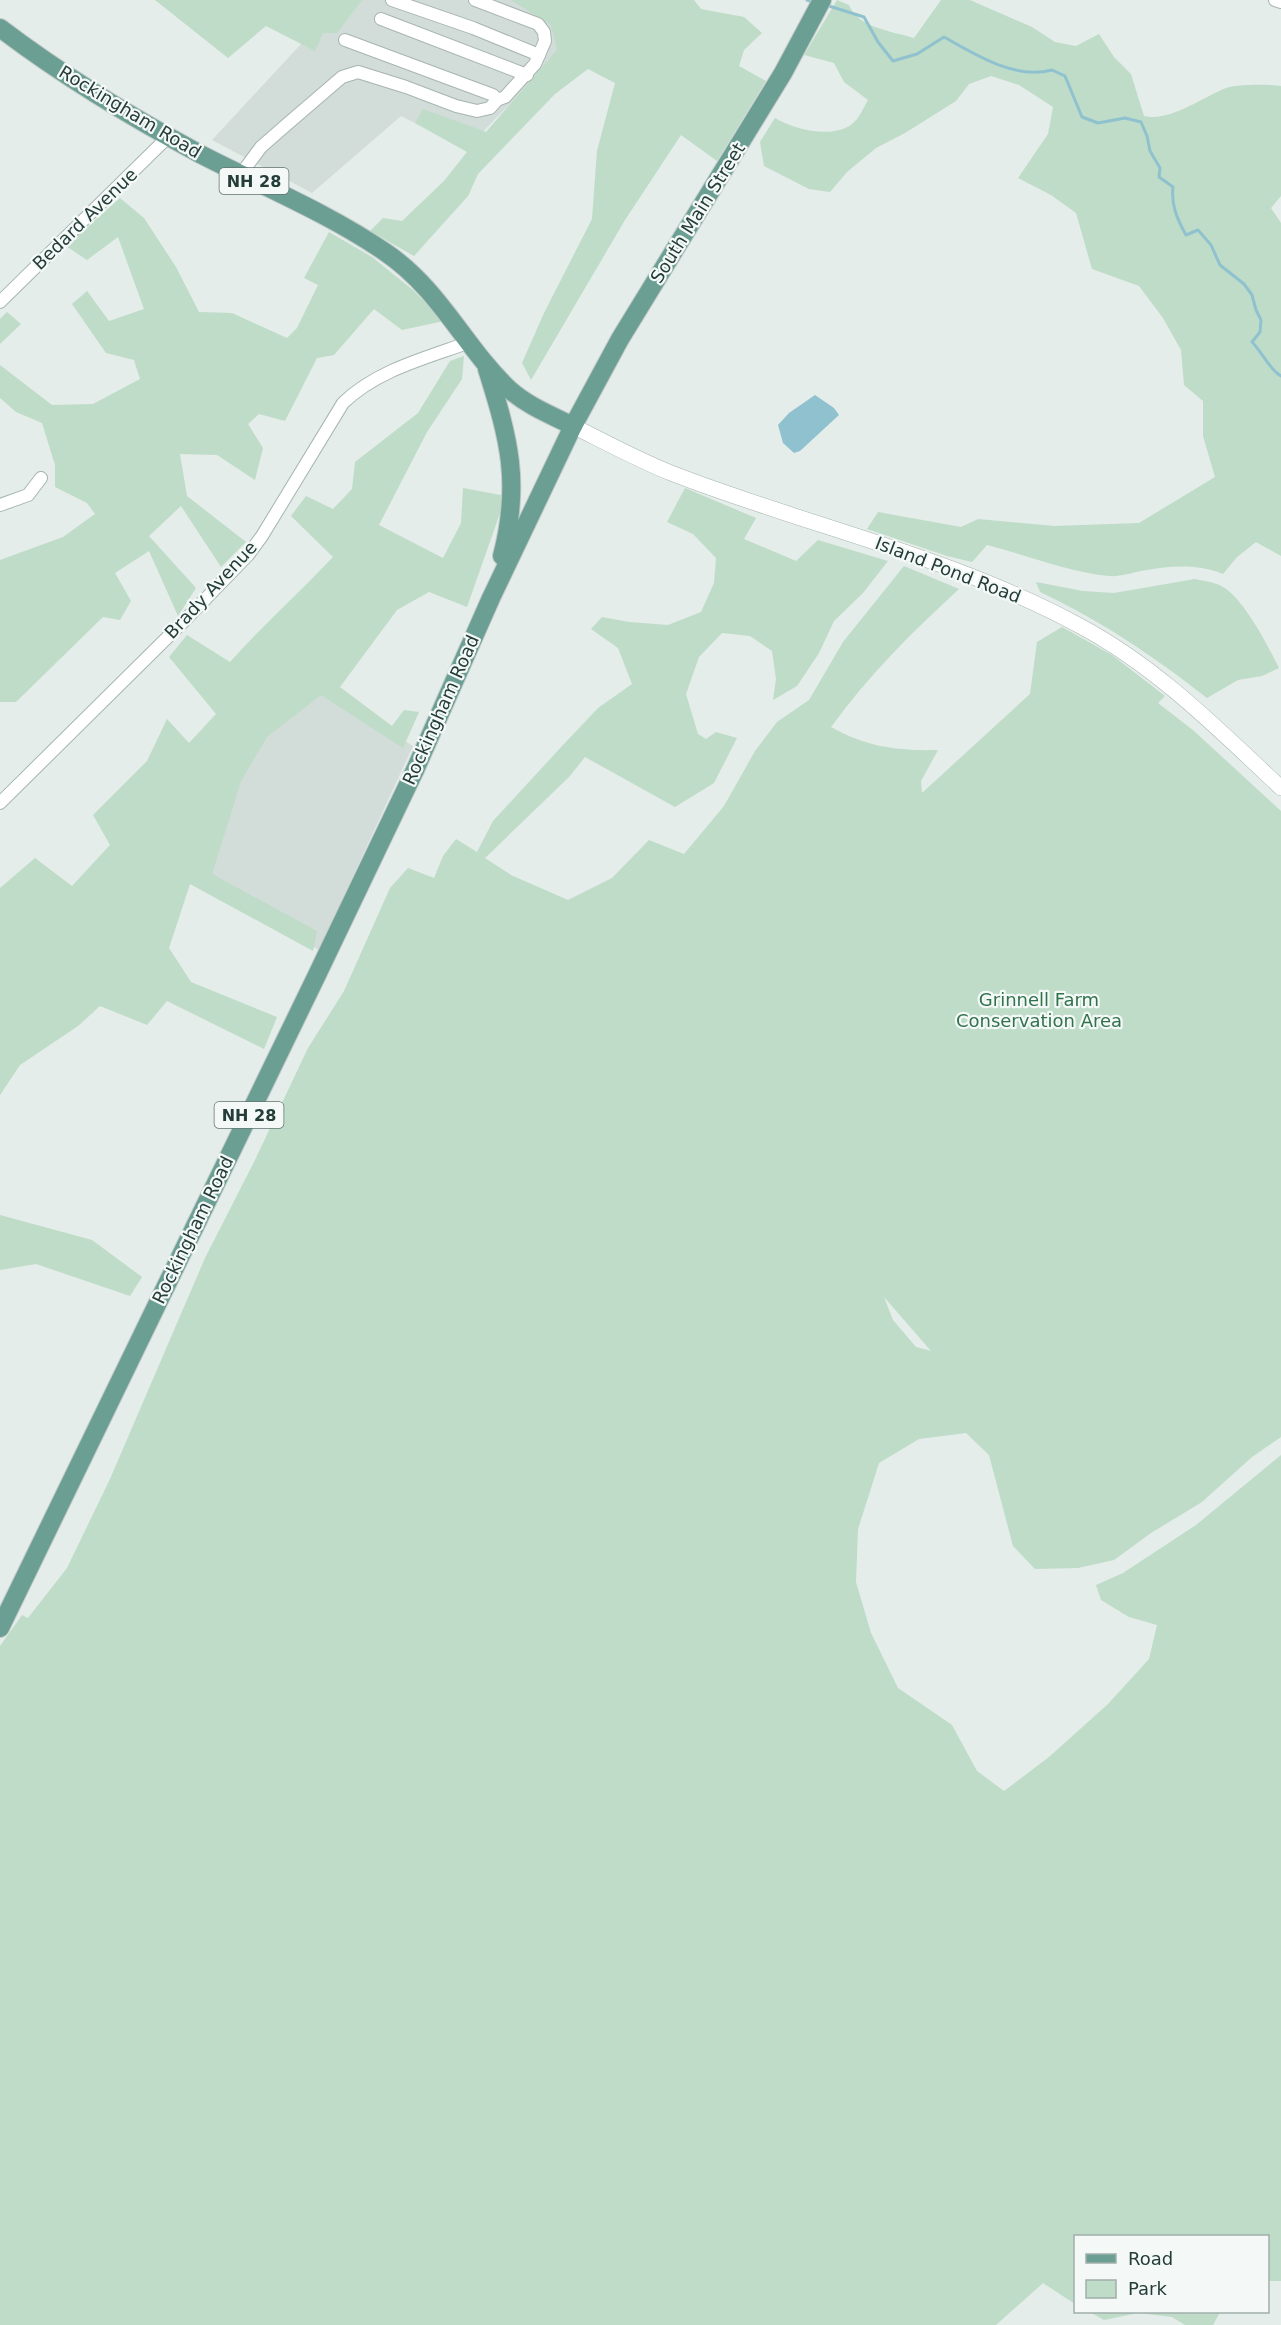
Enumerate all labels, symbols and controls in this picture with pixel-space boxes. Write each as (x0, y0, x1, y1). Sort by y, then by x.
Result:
street label: Rockingham Road (56, 61, 205, 162)
street label: South Main Street (646, 139, 749, 287)
street label: Bedard Avenue (28, 164, 141, 274)
road number: NH 28 (220, 168, 288, 194)
street label: Island Pond Road (872, 532, 1024, 607)
street label: Brady Avenue (160, 537, 261, 643)
street label: Rockingham Road (398, 632, 483, 788)
park label: Grinnell Farm Conservation Area (956, 989, 1122, 1031)
road number: NH 28 (214, 1102, 284, 1128)
street label: Rockingham Road (148, 1152, 237, 1307)
legend (1074, 2235, 1269, 2313)
text: Road (1128, 2248, 1173, 2269)
text: Park (1128, 2278, 1167, 2299)

